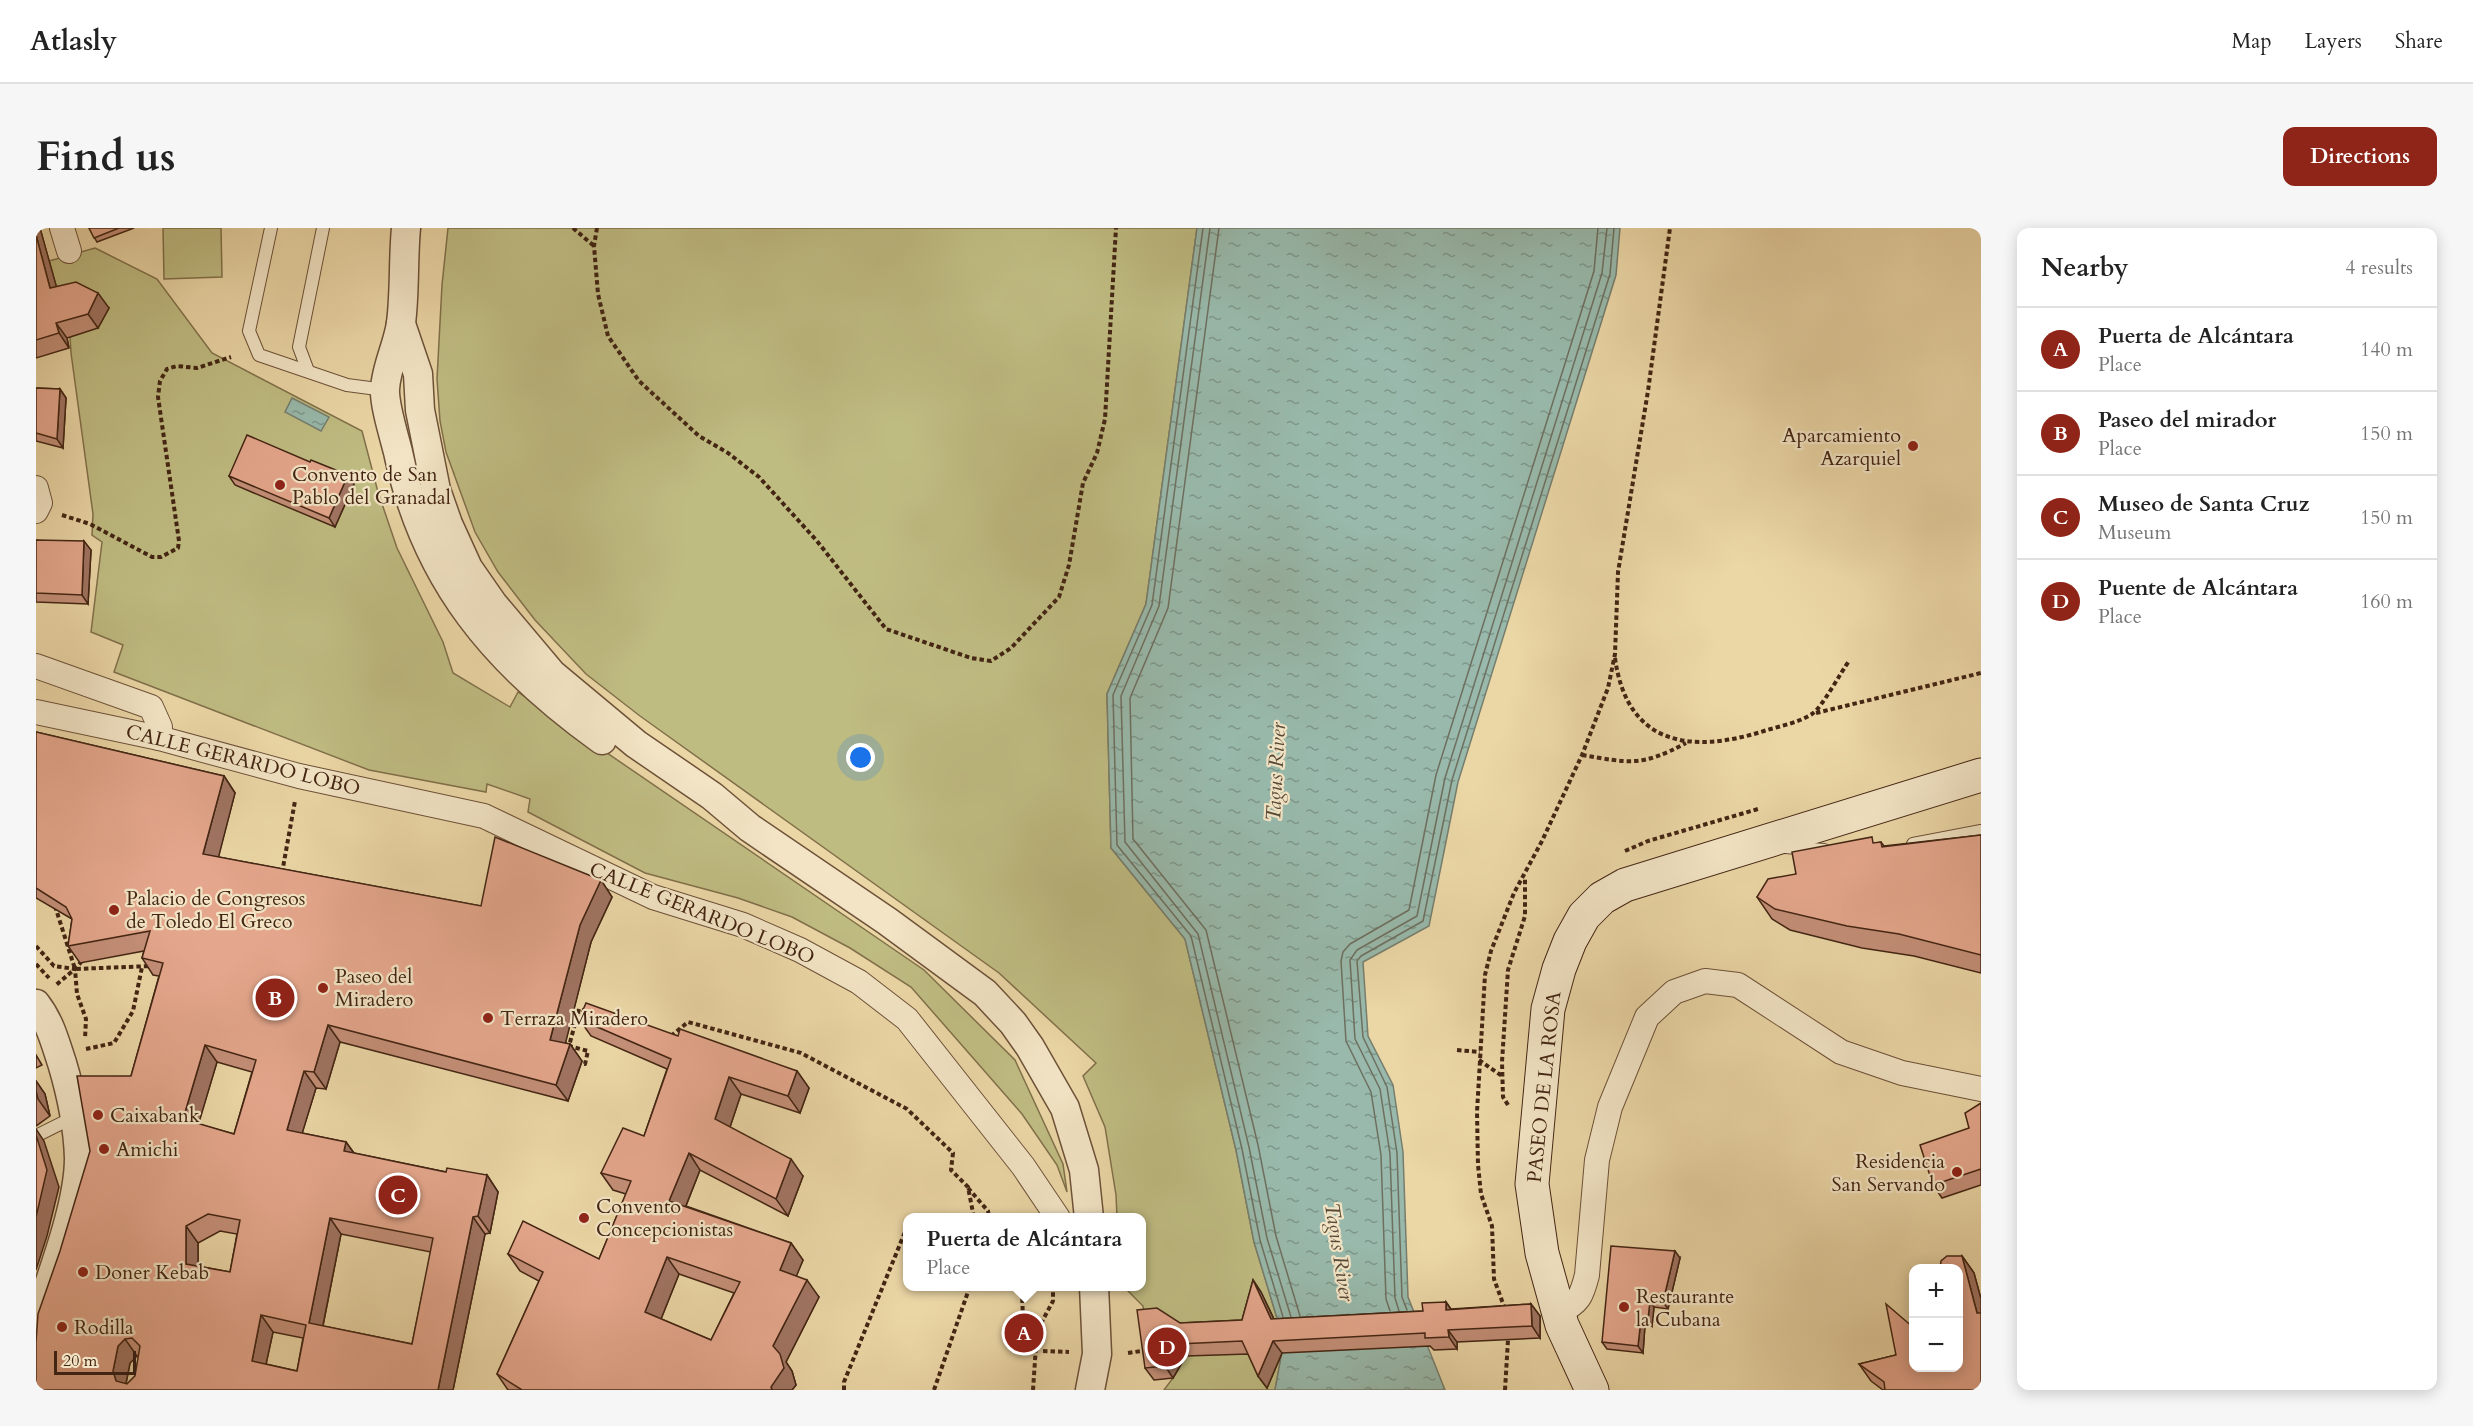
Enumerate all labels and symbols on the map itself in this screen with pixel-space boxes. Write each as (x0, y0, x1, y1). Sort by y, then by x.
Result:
place label: Aparcamiento Azarquiel (1782, 422, 1901, 472)
marker: Aparcamiento Azarquiel (1906, 439, 1920, 453)
place label: Convento de San Pablo del Granadal (292, 461, 451, 511)
marker: Convento de San Pablo del Granadal (273, 478, 287, 492)
street label: CALLE GERARDO LOBO (123, 718, 363, 802)
water label: Tagus River (1259, 721, 1293, 822)
your location (846, 743, 875, 772)
street label: CALLE GERARDO LOBO (585, 855, 819, 971)
place label: Palacio de Congresos de Toledo El Greco (126, 885, 305, 935)
marker: Palacio de Congresos de Toledo El Greco (107, 903, 121, 917)
place label: Paseo del Miradero (335, 963, 413, 1013)
pin: B (256, 976, 294, 1020)
marker: Paseo del Miradero (316, 981, 330, 995)
street label: PASEO DE LA ROSA (1521, 989, 1568, 1184)
place label: Terraza Miradero (500, 1005, 648, 1032)
marker: Terraza Miradero (481, 1011, 495, 1025)
place label: Caixabank (110, 1102, 200, 1129)
marker: Caixabank (91, 1108, 105, 1122)
place label: Amichi (116, 1136, 179, 1163)
marker: Amichi (97, 1142, 111, 1156)
place label: Residencia San Servando (1832, 1148, 1945, 1198)
marker: Residencia San Servando (1950, 1165, 1964, 1179)
pin: C (378, 1172, 418, 1218)
place label: Convento Concepcionistas (596, 1193, 733, 1243)
water label: Tagus River (1317, 1201, 1361, 1304)
marker: Convento Concepcionistas (577, 1211, 591, 1225)
place label: Doner Kebab (95, 1259, 209, 1286)
marker: Doner Kebab (76, 1265, 90, 1279)
place label: Restaurante la Cubana (1636, 1283, 1734, 1333)
marker: Restaurante la Cubana (1617, 1300, 1631, 1314)
pin: A (1004, 1310, 1044, 1356)
place label: Rodilla (74, 1314, 134, 1341)
marker: Rodilla (55, 1320, 69, 1334)
pin: D (1148, 1324, 1186, 1370)
scale bar (54, 1348, 136, 1376)

